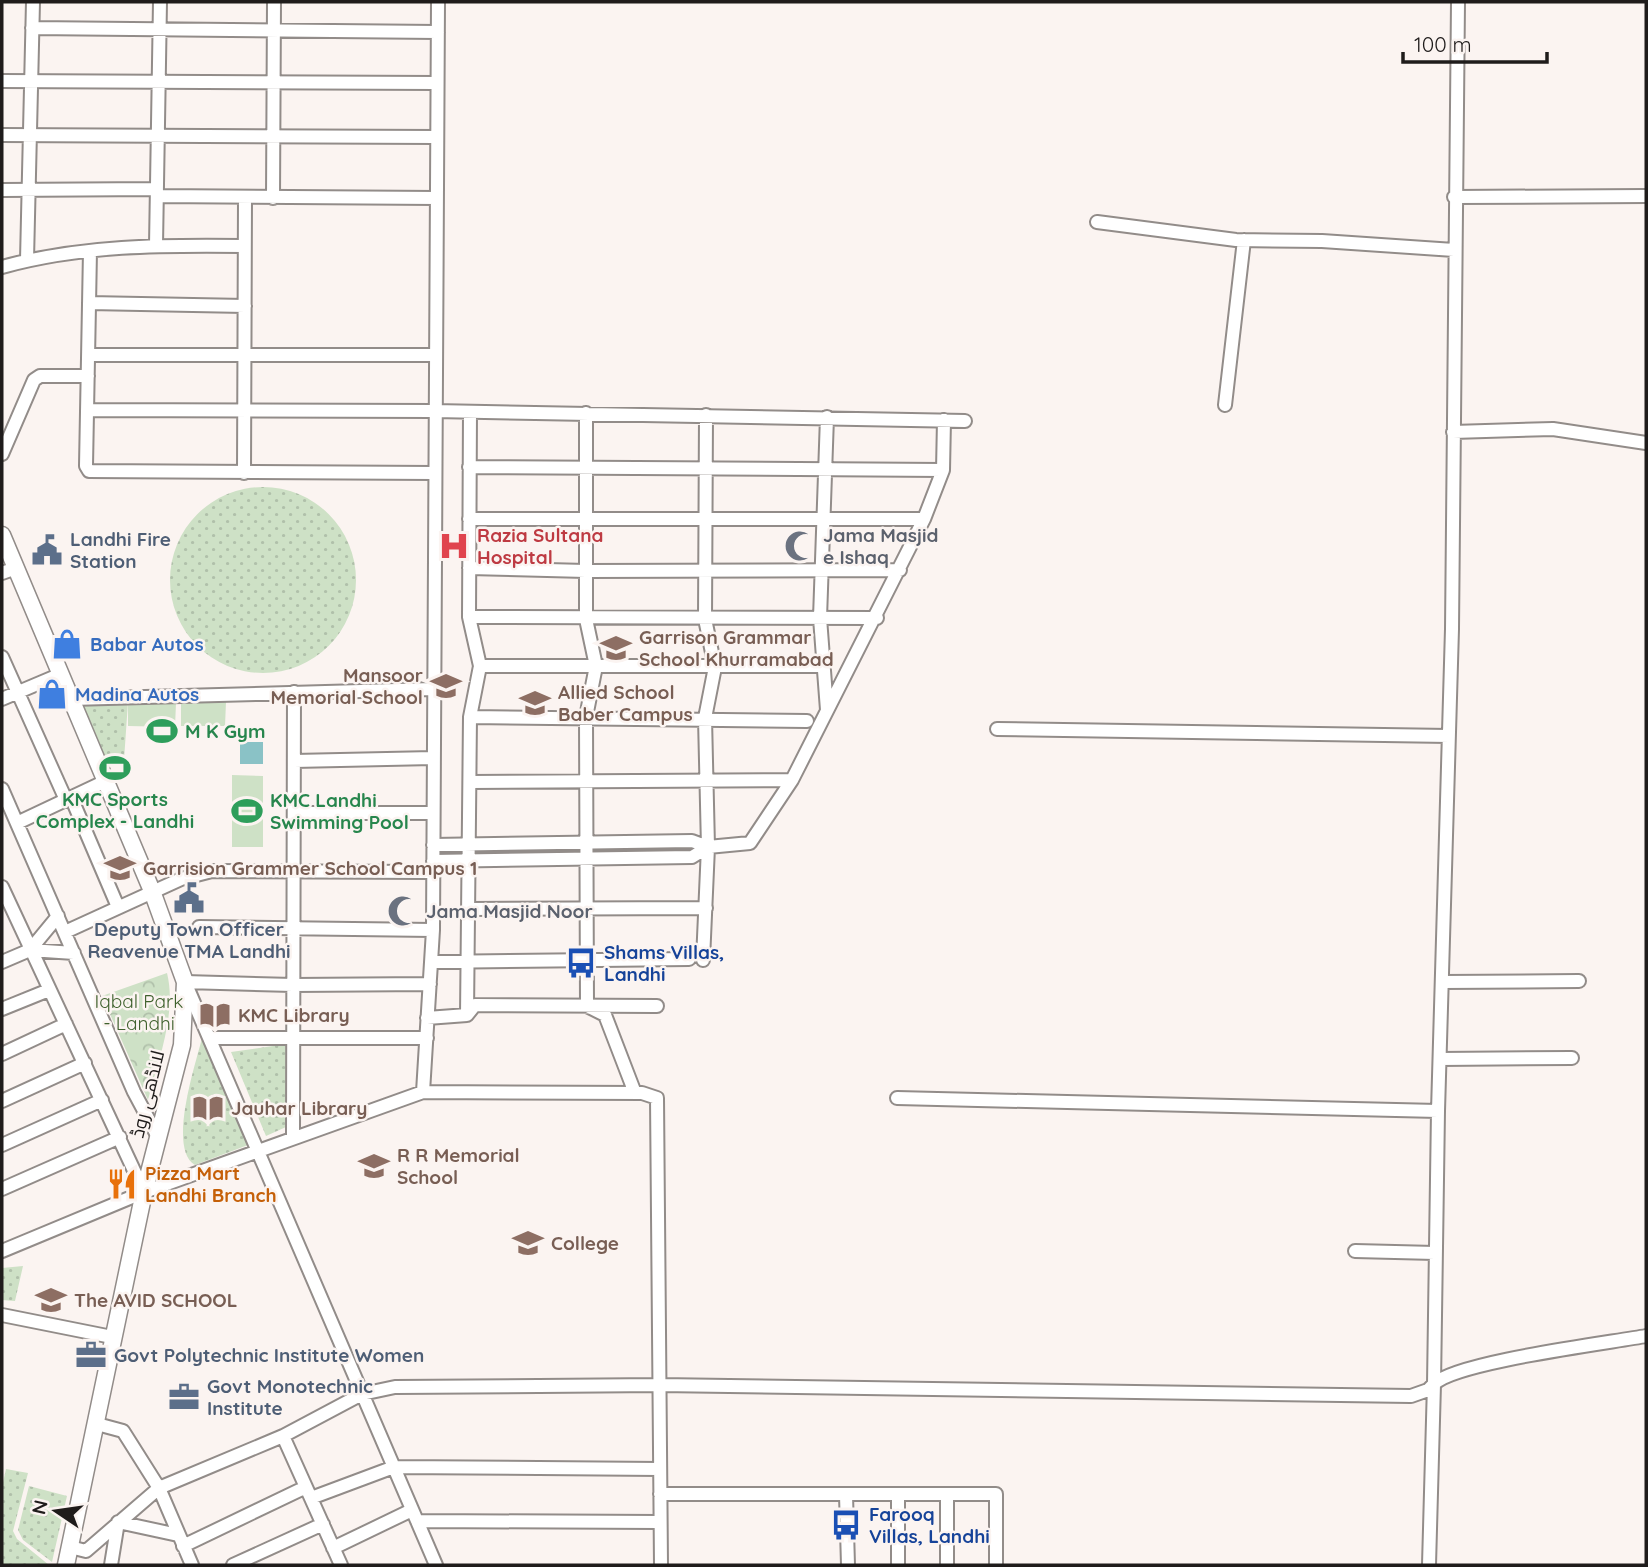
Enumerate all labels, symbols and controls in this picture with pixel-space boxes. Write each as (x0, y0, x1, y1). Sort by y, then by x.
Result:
scale bar (1403, 21, 1546, 65)
text: 100 m (1414, 31, 1472, 57)
place label: Razia Sultana Hospital (477, 523, 604, 569)
place label: Jama Masjid e Ishaq (823, 523, 938, 569)
place label: Landhi Fire Station (70, 527, 171, 573)
hospital icon: Razia Sultana Hospital (437, 529, 471, 563)
mosque icon: Jama Masjid e Ishaq (783, 529, 817, 563)
public building icon: Landhi Fire Station (30, 533, 64, 567)
place label: Garrison Grammar School Khurramabad (639, 625, 834, 671)
shop icon: Babar Autos (50, 627, 84, 661)
school or university icon: Garrison Grammar School Khurramabad (599, 631, 633, 665)
place label: Babar Autos (90, 632, 204, 656)
place label: Mansoor Memorial School (271, 663, 423, 709)
school or university icon: Mansoor Memorial School (429, 669, 463, 703)
shop icon: Madina Autos (35, 677, 69, 711)
place label: Allied School Baber Campus (558, 680, 693, 726)
place label: Madina Autos (75, 682, 199, 706)
school or university icon: Allied School Baber Campus (518, 686, 552, 720)
sports icon: M K Gym (145, 714, 179, 748)
place label: M K Gym (185, 719, 266, 743)
sports icon: KMC Sports Complex - Landhi (98, 751, 132, 785)
place label: KMC Sports Complex - Landhi (36, 787, 194, 833)
place label: KMC Landhi Swimming Pool (270, 788, 409, 834)
sports icon: KMC Landhi Swimming Pool (230, 794, 264, 828)
school or university icon: Garrision Grammer School Campus 1 (103, 851, 137, 885)
place label: Garrision Grammer School Campus 1 (143, 856, 477, 880)
public building icon: Deputy Town Officer Reavenue TMA Landhi (172, 881, 206, 915)
mosque icon: Jama Masjid Noor (386, 894, 420, 928)
place label: Jama Masjid Noor (426, 899, 593, 923)
place label: Deputy Town Officer Reavenue TMA Landhi (87, 917, 291, 963)
place label: Shams Villas, Landhi (604, 940, 724, 986)
bus stop icon: Shams Villas, Landhi (564, 946, 598, 980)
park label: Iqbal Park - Landhi (94, 989, 184, 1035)
library icon: KMC Library (198, 998, 232, 1032)
place label: KMC Library (238, 1003, 350, 1027)
street label: لانڈھی روڈ (125, 1048, 169, 1140)
library icon: Jauhar Library (191, 1091, 225, 1125)
place label: Jauhar Library (231, 1096, 367, 1120)
place label: R R Memorial School (397, 1143, 520, 1189)
school or university icon: R R Memorial School (357, 1149, 391, 1183)
place label: Pizza Mart Landhi Branch (145, 1161, 277, 1207)
restaurant icon: Pizza Mart Landhi Branch (105, 1167, 139, 1201)
school or university icon: College (511, 1226, 545, 1260)
place label: College (551, 1231, 619, 1255)
school or university icon: The AVID SCHOOL (34, 1283, 68, 1317)
place label: The AVID SCHOOL (74, 1288, 237, 1312)
office icon: Govt Polytechnic Institute Women (74, 1338, 108, 1372)
place label: Govt Polytechnic Institute Women (114, 1343, 424, 1367)
place label: Govt Monotechnic Institute (207, 1374, 373, 1420)
office icon: Govt Monotechnic Institute (167, 1380, 201, 1414)
north arrow (21, 1476, 91, 1546)
text: N (26, 1498, 53, 1517)
place label: Farooq Villas, Landhi (869, 1502, 990, 1548)
bus stop icon: Farooq Villas, Landhi (829, 1508, 863, 1542)

